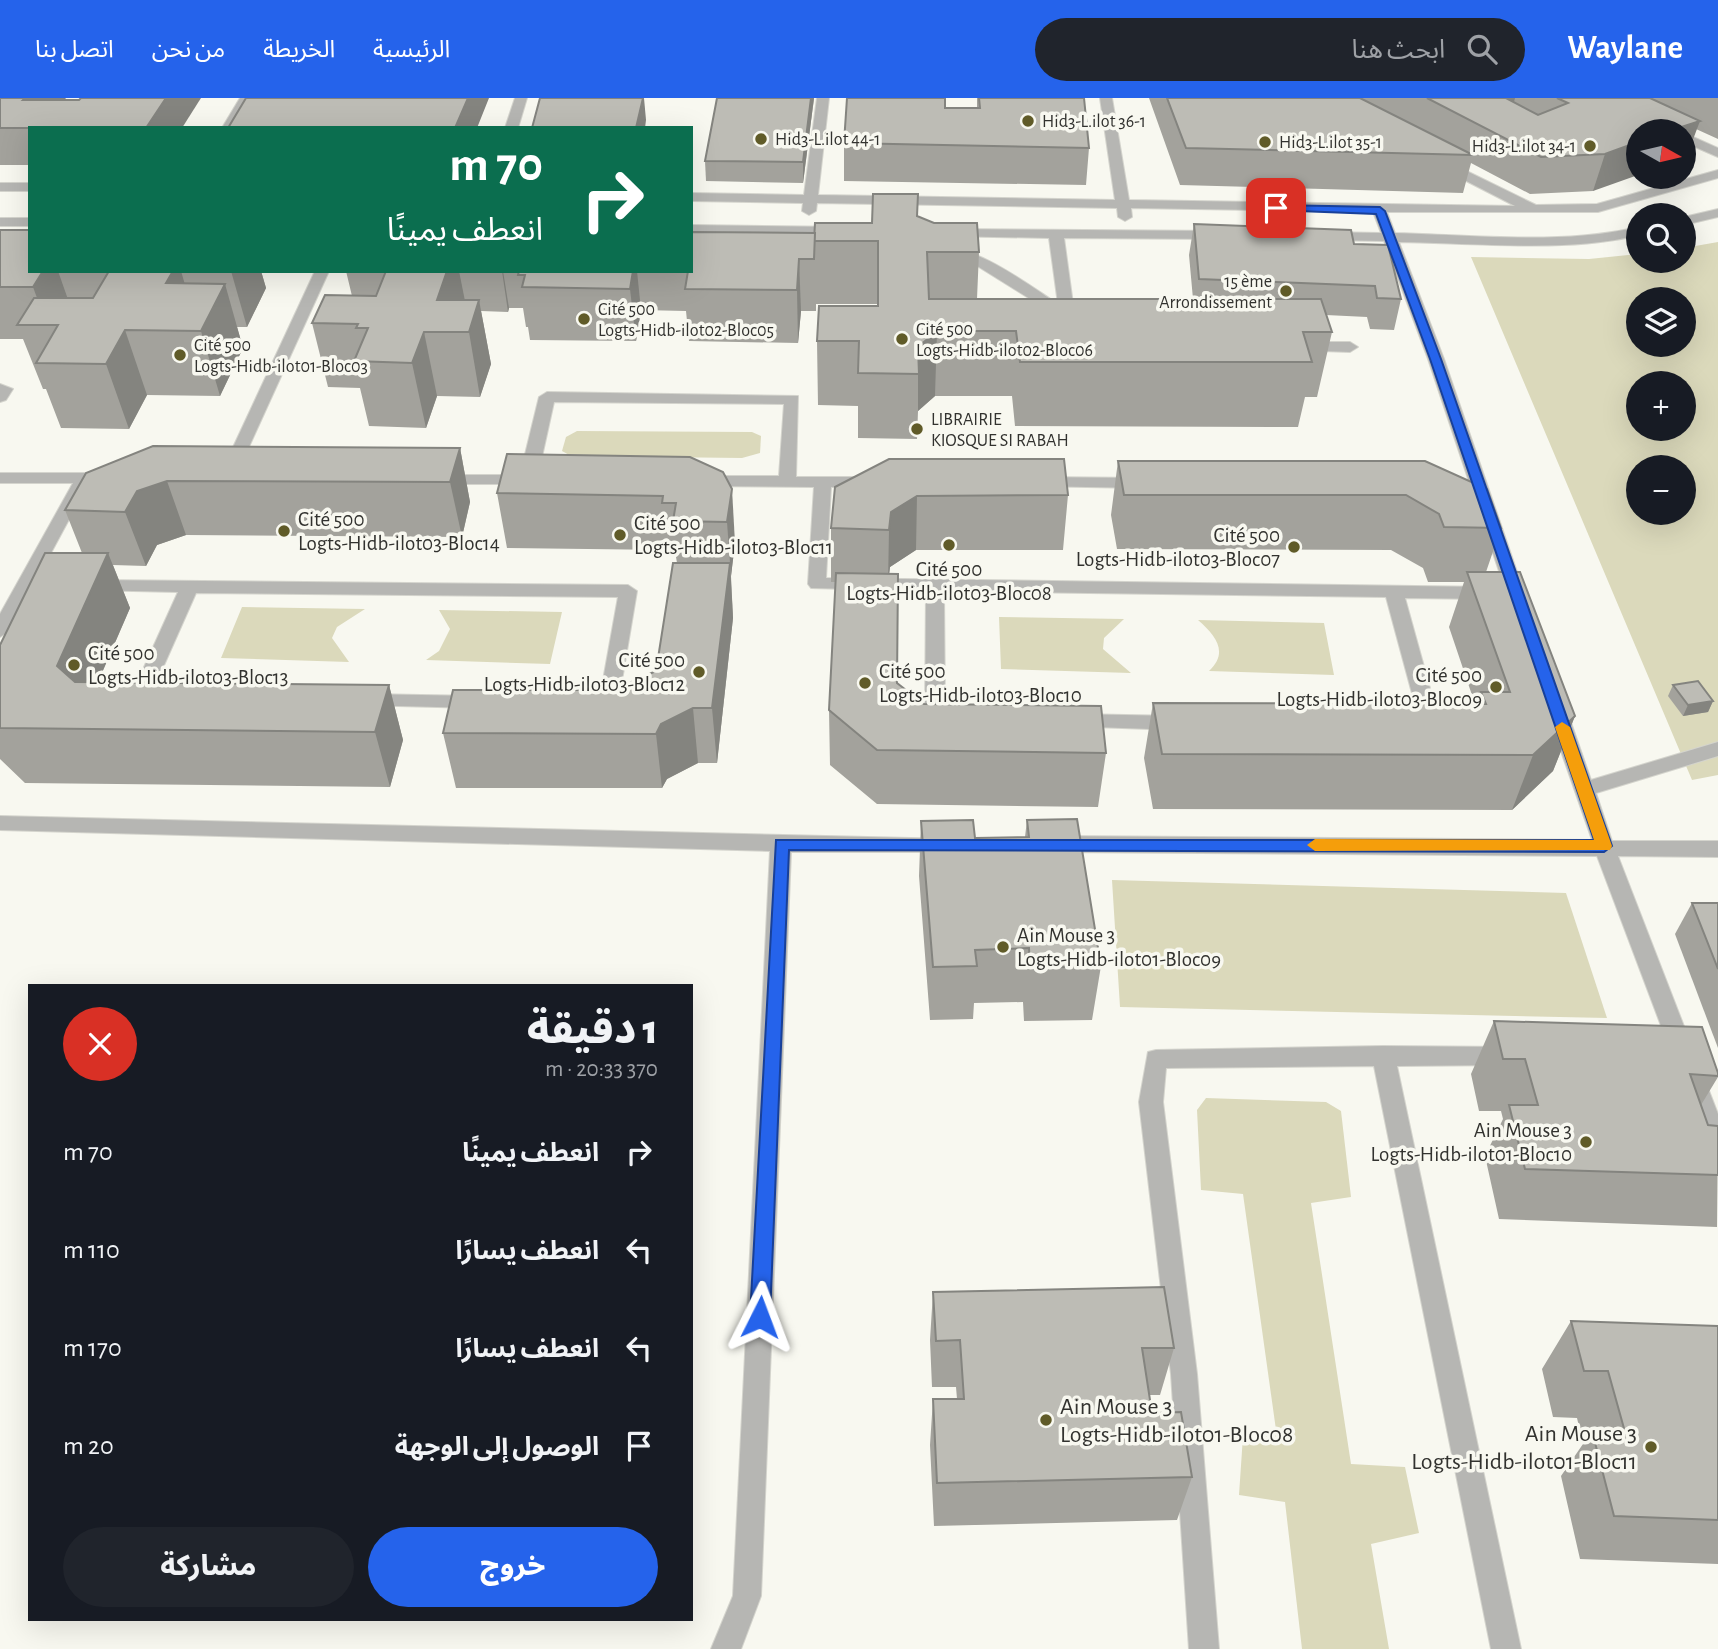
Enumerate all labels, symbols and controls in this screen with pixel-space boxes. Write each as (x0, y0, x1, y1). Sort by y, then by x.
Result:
search box (1035, 18, 1525, 81)
icon: search (1463, 30, 1501, 68)
text: Waylane (1567, 32, 1683, 65)
text: ابحث هنا (1351, 37, 1445, 63)
text: اتصل بنا (35, 38, 114, 62)
text: من نحن (152, 38, 225, 62)
text: الخريطة (263, 38, 335, 62)
text: الرئيسية (373, 38, 450, 62)
marker: Hid3-L.ilot 36-1 (1020, 113, 1036, 129)
place label: Hid3-L.ilot 36-1 (1042, 113, 1146, 131)
north arrow (1626, 119, 1696, 189)
map controls (1626, 119, 1696, 525)
marker: Hid3-L.ilot 44-1 (753, 131, 769, 147)
place label: Hid3-L.ilot 44-1 (775, 131, 880, 149)
marker: Hid3-L.ilot 35-1 (1257, 134, 1273, 150)
place label: Hid3-L.ilot 35-1 (1279, 134, 1382, 152)
place label: Hid3-L.ilot 34-1 (1472, 138, 1576, 156)
marker: Hid3-L.ilot 34-1 (1582, 138, 1598, 154)
text: 70 m (449, 141, 543, 190)
icon: right (567, 154, 658, 245)
pin (1246, 178, 1306, 238)
icon: arrive (1257, 189, 1295, 227)
button: search (1626, 203, 1696, 273)
text: انعطف يمينًا (387, 214, 543, 246)
place label: 15 ème Arrondissement (1159, 273, 1272, 312)
marker: 15 ème Arrondissement (1278, 283, 1294, 299)
button: layers (1626, 287, 1696, 357)
place label: Cité 500 Logts-Hidb-ilot02-Bloc05 (598, 301, 774, 340)
marker: Cité 500 Logts-Hidb-ilot02-Bloc05 (576, 311, 592, 327)
place label: Cité 500 Logts-Hidb-ilot02-Bloc06 (916, 321, 1093, 360)
marker: Cité 500 Logts-Hidb-ilot02-Bloc06 (894, 331, 910, 347)
place label: Cité 500 Logts-Hidb-ilot01-Bloc03 (194, 337, 368, 376)
marker: Cité 500 Logts-Hidb-ilot01-Bloc03 (172, 347, 188, 363)
button: + (1626, 371, 1696, 441)
place label: LIBRAIRIE KIOSQUE SI RABAH (931, 411, 1069, 450)
marker: LIBRAIRIE KIOSQUE SI RABAH (909, 421, 925, 437)
button: − (1626, 455, 1696, 525)
place label: Cité 500 Logts-Hidb-ilot03-Bloc14 (298, 509, 500, 554)
place label: Cité 500 Logts-Hidb-ilot03-Bloc11 (634, 513, 833, 558)
marker: Cité 500 Logts-Hidb-ilot03-Bloc14 (276, 523, 292, 539)
place label: Cité 500 Logts-Hidb-ilot03-Bloc07 (1076, 525, 1280, 570)
marker: Cité 500 Logts-Hidb-ilot03-Bloc11 (612, 527, 628, 543)
marker: Cité 500 Logts-Hidb-ilot03-Bloc08 (941, 537, 957, 553)
marker: Cité 500 Logts-Hidb-ilot03-Bloc07 (1286, 539, 1302, 555)
place label: Cité 500 Logts-Hidb-ilot03-Bloc08 (846, 559, 1052, 604)
place label: Cité 500 Logts-Hidb-ilot03-Bloc13 (88, 643, 288, 688)
place label: Cité 500 Logts-Hidb-ilot03-Bloc12 (484, 650, 685, 695)
marker: Cité 500 Logts-Hidb-ilot03-Bloc13 (66, 657, 82, 673)
place label: Cité 500 Logts-Hidb-ilot03-Bloc10 (879, 661, 1082, 706)
marker: Cité 500 Logts-Hidb-ilot03-Bloc12 (691, 664, 707, 680)
place label: Cité 500 Logts-Hidb-ilot03-Bloc09 (1277, 665, 1482, 710)
marker: Cité 500 Logts-Hidb-ilot03-Bloc10 (857, 675, 873, 691)
marker: Cité 500 Logts-Hidb-ilot03-Bloc09 (1488, 679, 1504, 695)
place label: Ain Mouse 3 Logts-Hidb-ilot01-Bloc09 (1017, 925, 1221, 970)
marker: Ain Mouse 3 Logts-Hidb-ilot01-Bloc09 (995, 939, 1011, 955)
button: close (63, 1007, 137, 1081)
text: 1 دقيقة (527, 1009, 658, 1051)
text: 370 m · 20:33 (545, 1058, 658, 1081)
place label: Ain Mouse 3 Logts-Hidb-ilot01-Bloc10 (1371, 1120, 1572, 1165)
icon: right (620, 1133, 658, 1171)
marker: Ain Mouse 3 Logts-Hidb-ilot01-Bloc10 (1578, 1134, 1594, 1150)
text: 70 m (63, 1139, 113, 1165)
text: انعطف يمينًا (462, 1140, 599, 1166)
icon: left (620, 1231, 658, 1269)
text: 110 m (63, 1237, 120, 1263)
text: انعطف يسارًا (455, 1238, 599, 1264)
position arrow (723, 1280, 797, 1354)
icon: left (620, 1329, 658, 1367)
text: 170 m (63, 1335, 122, 1361)
text: انعطف يسارًا (455, 1336, 599, 1362)
place label: Ain Mouse 3 Logts-Hidb-ilot01-Bloc08 (1060, 1395, 1293, 1447)
marker: Ain Mouse 3 Logts-Hidb-ilot01-Bloc08 (1038, 1412, 1054, 1428)
place label: Ain Mouse 3 Logts-Hidb-ilot01-Bloc11 (1411, 1422, 1637, 1474)
icon: arrive (620, 1427, 658, 1465)
text: 20 m (63, 1433, 114, 1459)
text: الوصول إلى الوجهة (395, 1434, 599, 1460)
marker: Ain Mouse 3 Logts-Hidb-ilot01-Bloc11 (1643, 1439, 1659, 1455)
button: مشاركة (63, 1527, 354, 1607)
button: خروج (368, 1527, 658, 1607)

